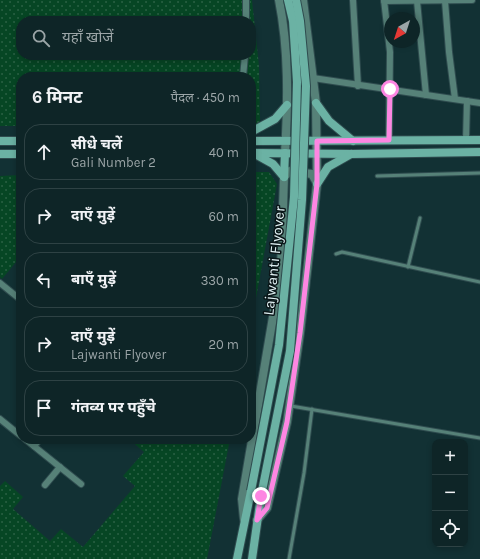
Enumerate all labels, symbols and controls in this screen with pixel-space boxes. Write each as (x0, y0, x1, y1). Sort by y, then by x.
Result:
north arrow (384, 12, 420, 48)
search box (16, 16, 256, 60)
icon: search (30, 27, 52, 49)
text: यहाँ खोजें (62, 28, 113, 46)
route start (381, 80, 399, 98)
text: 6 मिनट (32, 87, 82, 107)
text: पैदल · 450 m (171, 90, 240, 105)
text: सीधे चलें (71, 135, 122, 153)
icon: ahead (33, 141, 55, 163)
text: 40 m (209, 145, 239, 160)
text: Gali Number 2 (71, 155, 156, 170)
icon: right (33, 205, 55, 227)
street label: Lajwanti Flyover (259, 205, 289, 317)
text: दाएँ मुड़ें (71, 206, 115, 224)
text: 60 m (209, 209, 239, 224)
icon: left (33, 269, 55, 291)
text: बाएँ मुड़ें (71, 270, 116, 288)
text: 330 m (201, 273, 239, 288)
text: दाएँ मुड़ें (71, 327, 115, 345)
icon: right (33, 333, 55, 355)
text: 20 m (209, 337, 239, 352)
text: Lajwanti Flyover (71, 347, 166, 362)
icon: arrive (33, 397, 55, 419)
text: गंतव्य पर पहुँचे (71, 398, 156, 416)
map controls (432, 439, 468, 547)
button: + (432, 439, 468, 475)
button: − (432, 475, 468, 511)
route end (252, 487, 270, 505)
button: locate (432, 511, 468, 547)

